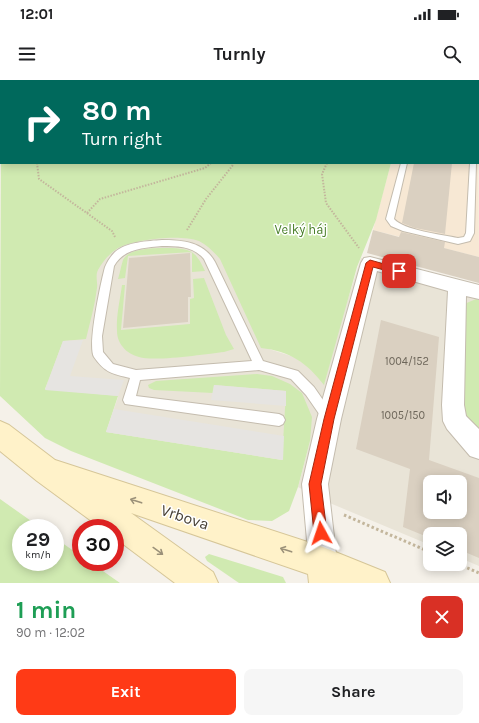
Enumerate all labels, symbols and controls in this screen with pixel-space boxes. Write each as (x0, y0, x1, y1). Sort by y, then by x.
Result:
text: 12:01 (20, 5, 53, 23)
icon: menu (16, 43, 38, 65)
text: Turnly (213, 43, 266, 65)
icon: search (441, 43, 463, 65)
text: 80 m (82, 94, 151, 127)
icon: right (16, 96, 68, 148)
text: Turn right (82, 128, 162, 150)
park label: Velký háj (275, 222, 327, 237)
pin (382, 254, 416, 288)
icon: arrive (388, 260, 410, 282)
house number: 1004/152 (385, 355, 429, 368)
house number: 1005/150 (381, 409, 425, 422)
map controls (423, 475, 467, 571)
button: sound (423, 475, 467, 519)
one-way arrow (130, 497, 143, 504)
street label: Vrbova (158, 500, 212, 534)
position arrow (300, 512, 342, 554)
speed limit sign: 30 (72, 519, 124, 571)
button: layers (423, 527, 467, 571)
text: 29 (26, 528, 50, 551)
one-way arrow (280, 546, 292, 554)
one-way arrow (152, 547, 163, 556)
text: km/h (25, 549, 51, 561)
text: 1 min (16, 596, 76, 624)
button: close (421, 596, 463, 638)
text: 90 m · 12:02 (16, 625, 85, 640)
button: Exit (16, 669, 236, 715)
button: Share (244, 669, 463, 715)

